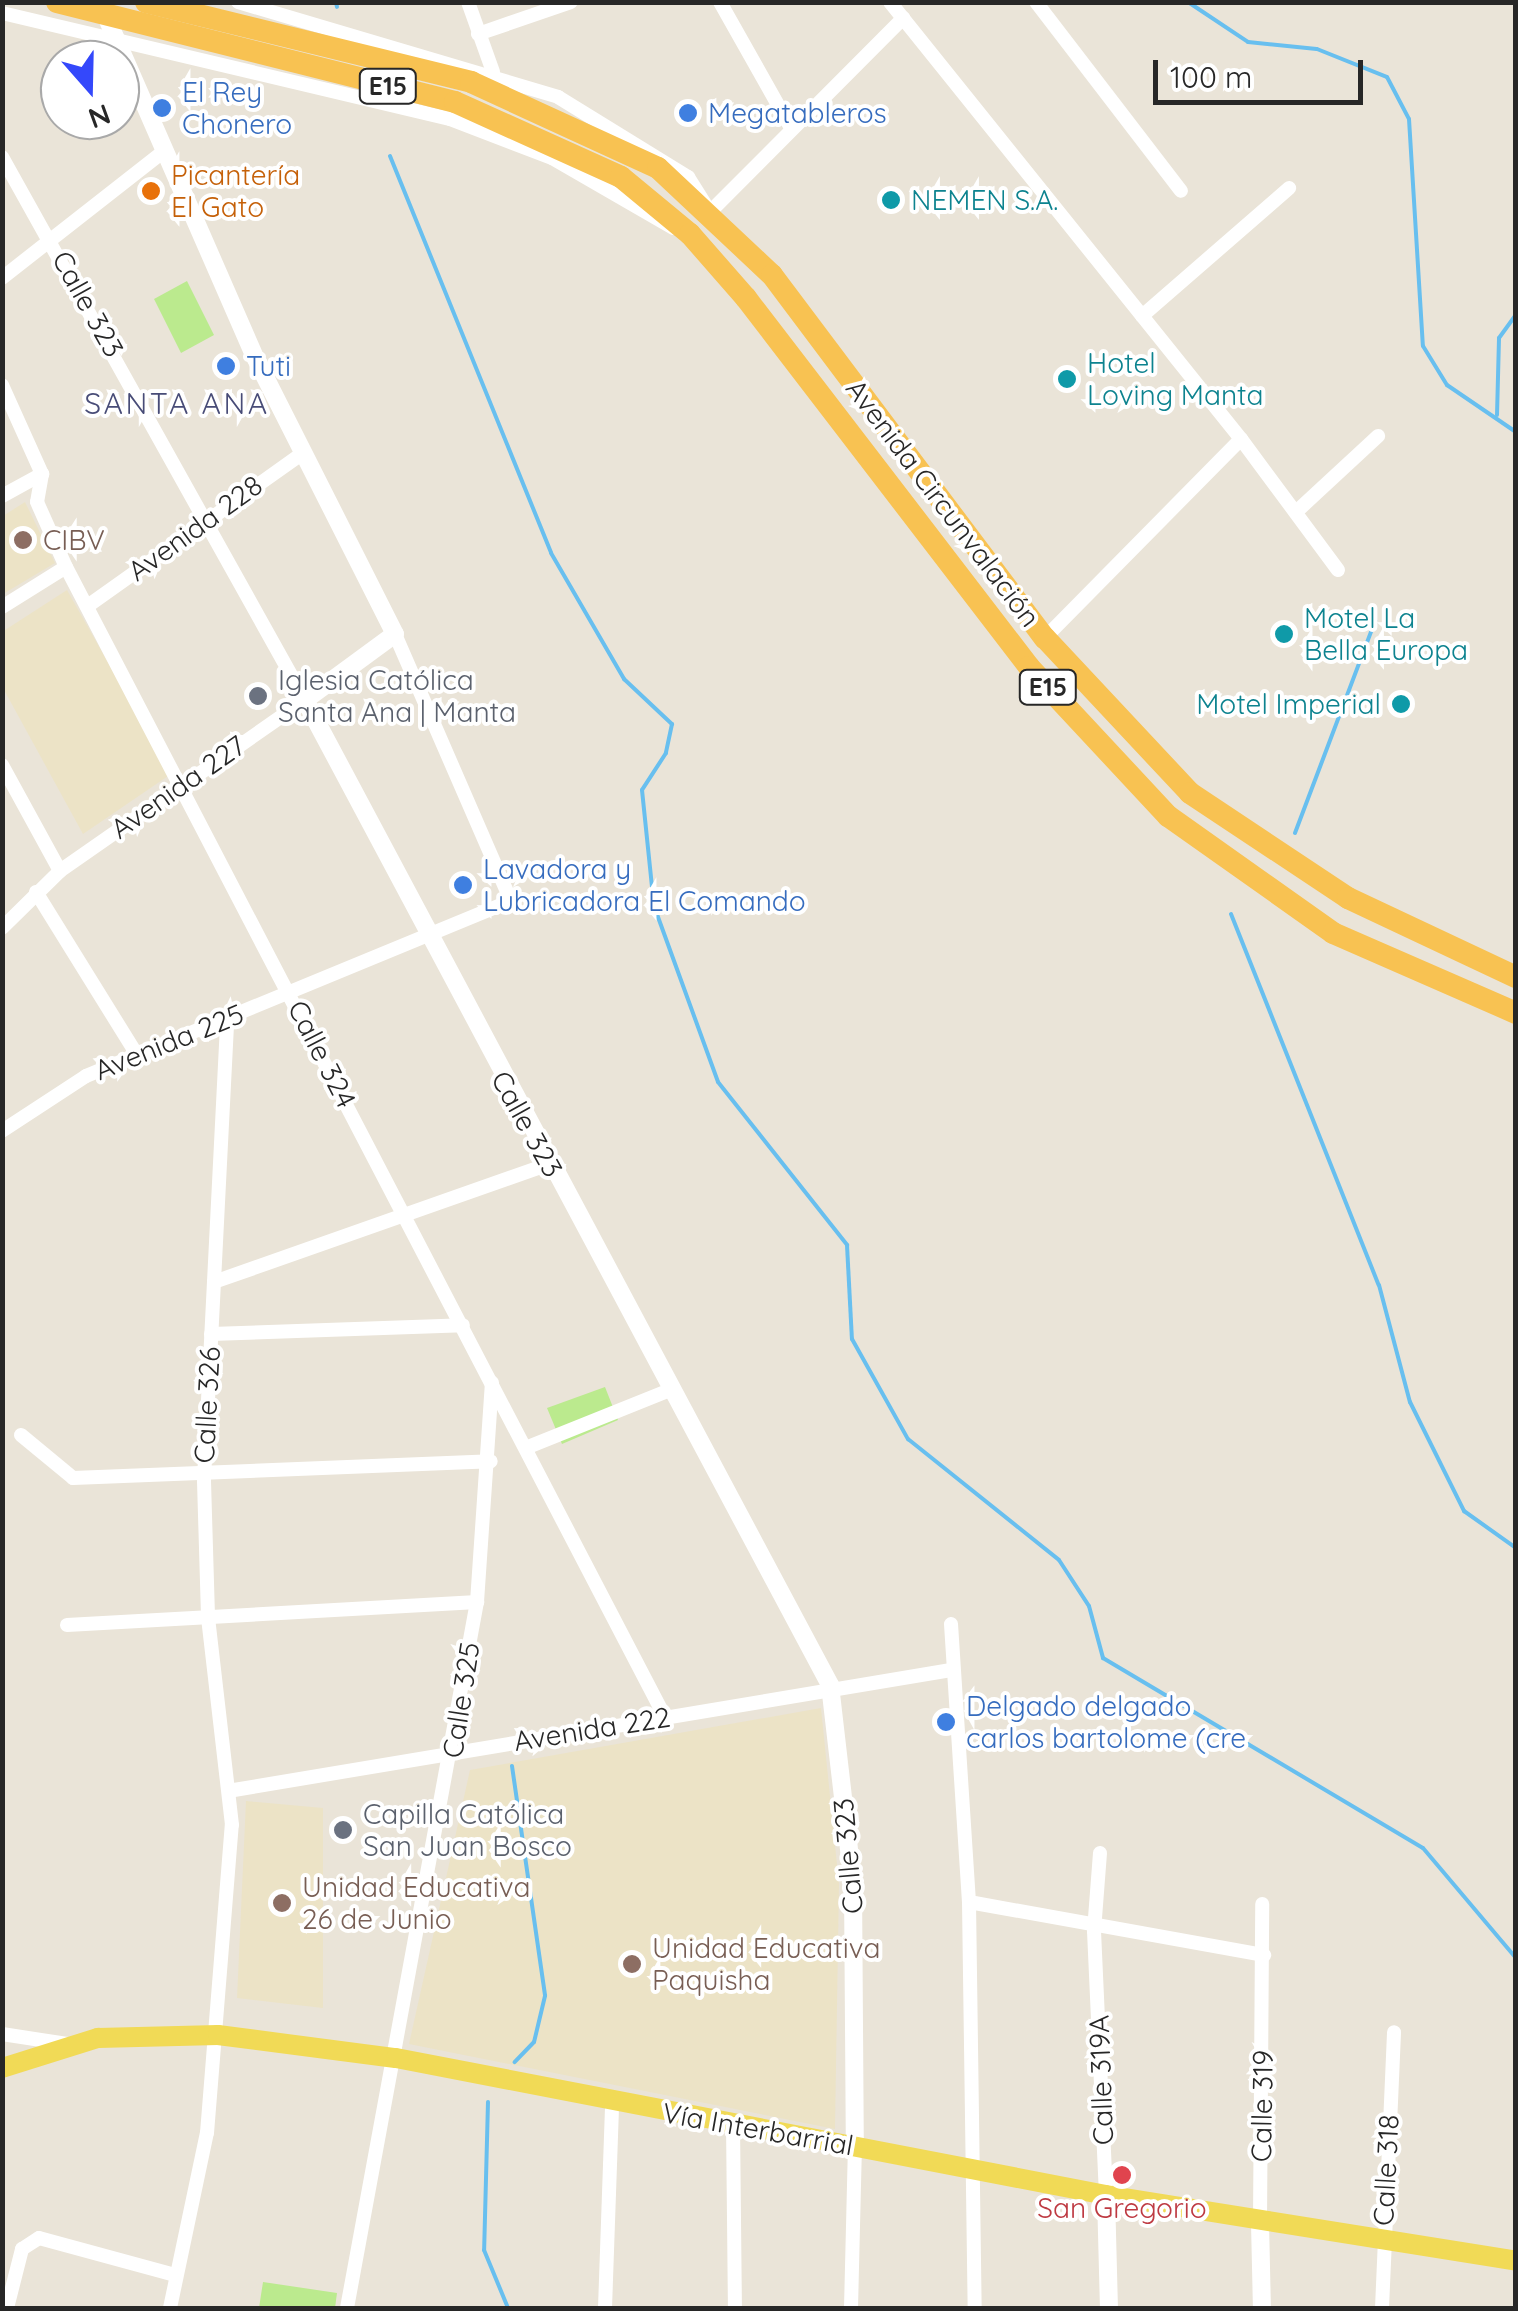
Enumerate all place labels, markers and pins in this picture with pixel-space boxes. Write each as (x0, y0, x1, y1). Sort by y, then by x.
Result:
place label: El Rey Chonero (182, 75, 292, 141)
place label: Megatableros (708, 96, 887, 130)
marker: El Rey Chonero (151, 97, 173, 119)
marker: Megatableros (677, 102, 699, 124)
place label: Picantería El Gato (171, 158, 300, 224)
marker: Picantería El Gato (140, 180, 162, 202)
place label: NEMEN S.A. (911, 183, 1058, 217)
marker: NEMEN S.A. (880, 189, 902, 211)
place label: Hotel Loving Manta (1087, 346, 1264, 412)
place label: Tuti (246, 349, 291, 383)
marker: Tuti (215, 355, 237, 377)
marker: Hotel Loving Manta (1056, 368, 1078, 390)
place label: CIBV (43, 523, 105, 557)
marker: CIBV (12, 529, 34, 551)
place label: Motel La Bella Europa (1304, 601, 1468, 667)
marker: Motel La Bella Europa (1273, 623, 1295, 645)
place label: Iglesia Católica Santa Ana | Manta (278, 663, 516, 729)
marker: Iglesia Católica Santa Ana | Manta (247, 685, 269, 707)
place label: Motel Imperial (1196, 687, 1381, 721)
marker: Motel Imperial (1390, 693, 1412, 715)
place label: Lavadora y Lubricadora El Comando (483, 852, 806, 918)
marker: Lavadora y Lubricadora El Comando (452, 874, 474, 896)
place label: Delgado delgado carlos bartolome (cre (966, 1689, 1246, 1755)
marker: Delgado delgado carlos bartolome (cre (935, 1711, 957, 1733)
place label: Capilla Católica San Juan Bosco (363, 1797, 572, 1863)
marker: Capilla Católica San Juan Bosco (332, 1819, 354, 1841)
place label: Unidad Educativa 26 de Junio (302, 1870, 530, 1936)
marker: Unidad Educativa 26 de Junio (271, 1892, 293, 1914)
place label: Unidad Educativa Paquisha (652, 1931, 880, 1997)
marker: Unidad Educativa Paquisha (621, 1953, 643, 1975)
marker: San Gregorio (1111, 2164, 1133, 2186)
place label: San Gregorio (1037, 2191, 1207, 2225)

